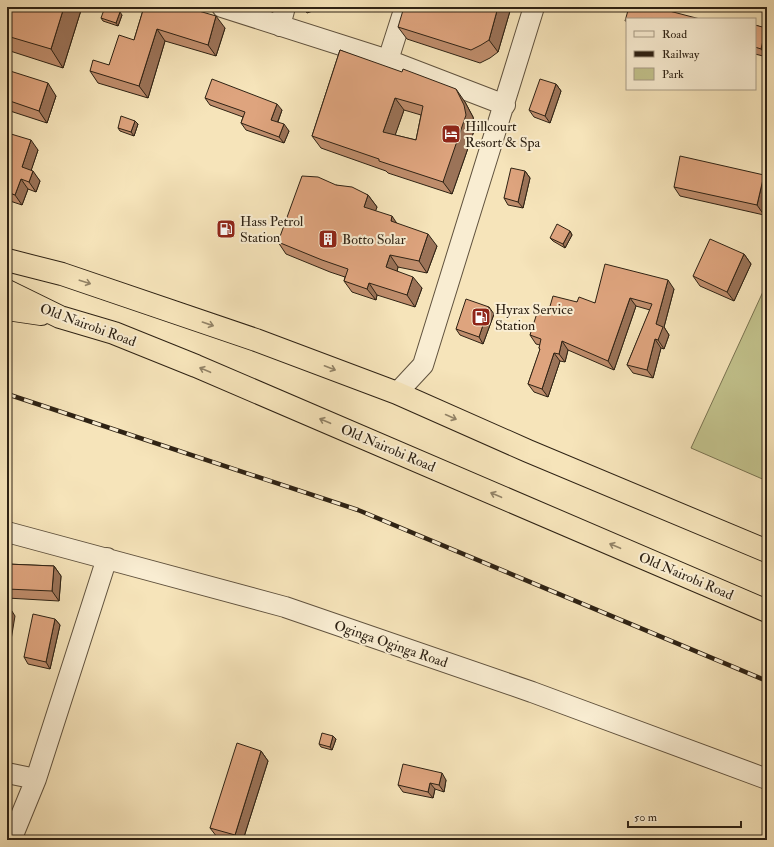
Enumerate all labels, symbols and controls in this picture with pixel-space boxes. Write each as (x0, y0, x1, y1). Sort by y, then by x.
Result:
legend (626, 18, 756, 90)
text: Road (662, 27, 687, 42)
text: Railway (662, 47, 700, 62)
text: Park (662, 67, 684, 82)
place label: Hillcourt Resort & Spa (465, 118, 541, 152)
hotel icon: Hillcourt Resort & Spa (440, 123, 462, 145)
place label: Hass Petrol Station (240, 213, 304, 246)
fuel station icon: Hass Petrol Station (215, 218, 237, 240)
building icon: Botto Solar (317, 228, 339, 250)
place label: Botto Solar (342, 231, 406, 248)
one-way arrow (78, 279, 91, 286)
street label: Old Nairobi Road (38, 300, 138, 350)
place label: Hyrax Service Station (495, 301, 573, 334)
fuel station icon: Hyrax Service Station (470, 306, 492, 328)
one-way arrow (202, 320, 214, 328)
one-way arrow (324, 365, 337, 372)
one-way arrow (200, 366, 212, 373)
one-way arrow (444, 414, 456, 421)
one-way arrow (319, 417, 331, 424)
street label: Old Nairobi Road (338, 420, 438, 476)
one-way arrow (490, 491, 502, 498)
one-way arrow (610, 542, 622, 549)
street label: Old Nairobi Road (636, 548, 736, 604)
street label: Oginga Oginga Road (332, 617, 450, 671)
scale bar (628, 803, 741, 829)
text: 50 m (634, 810, 658, 825)

